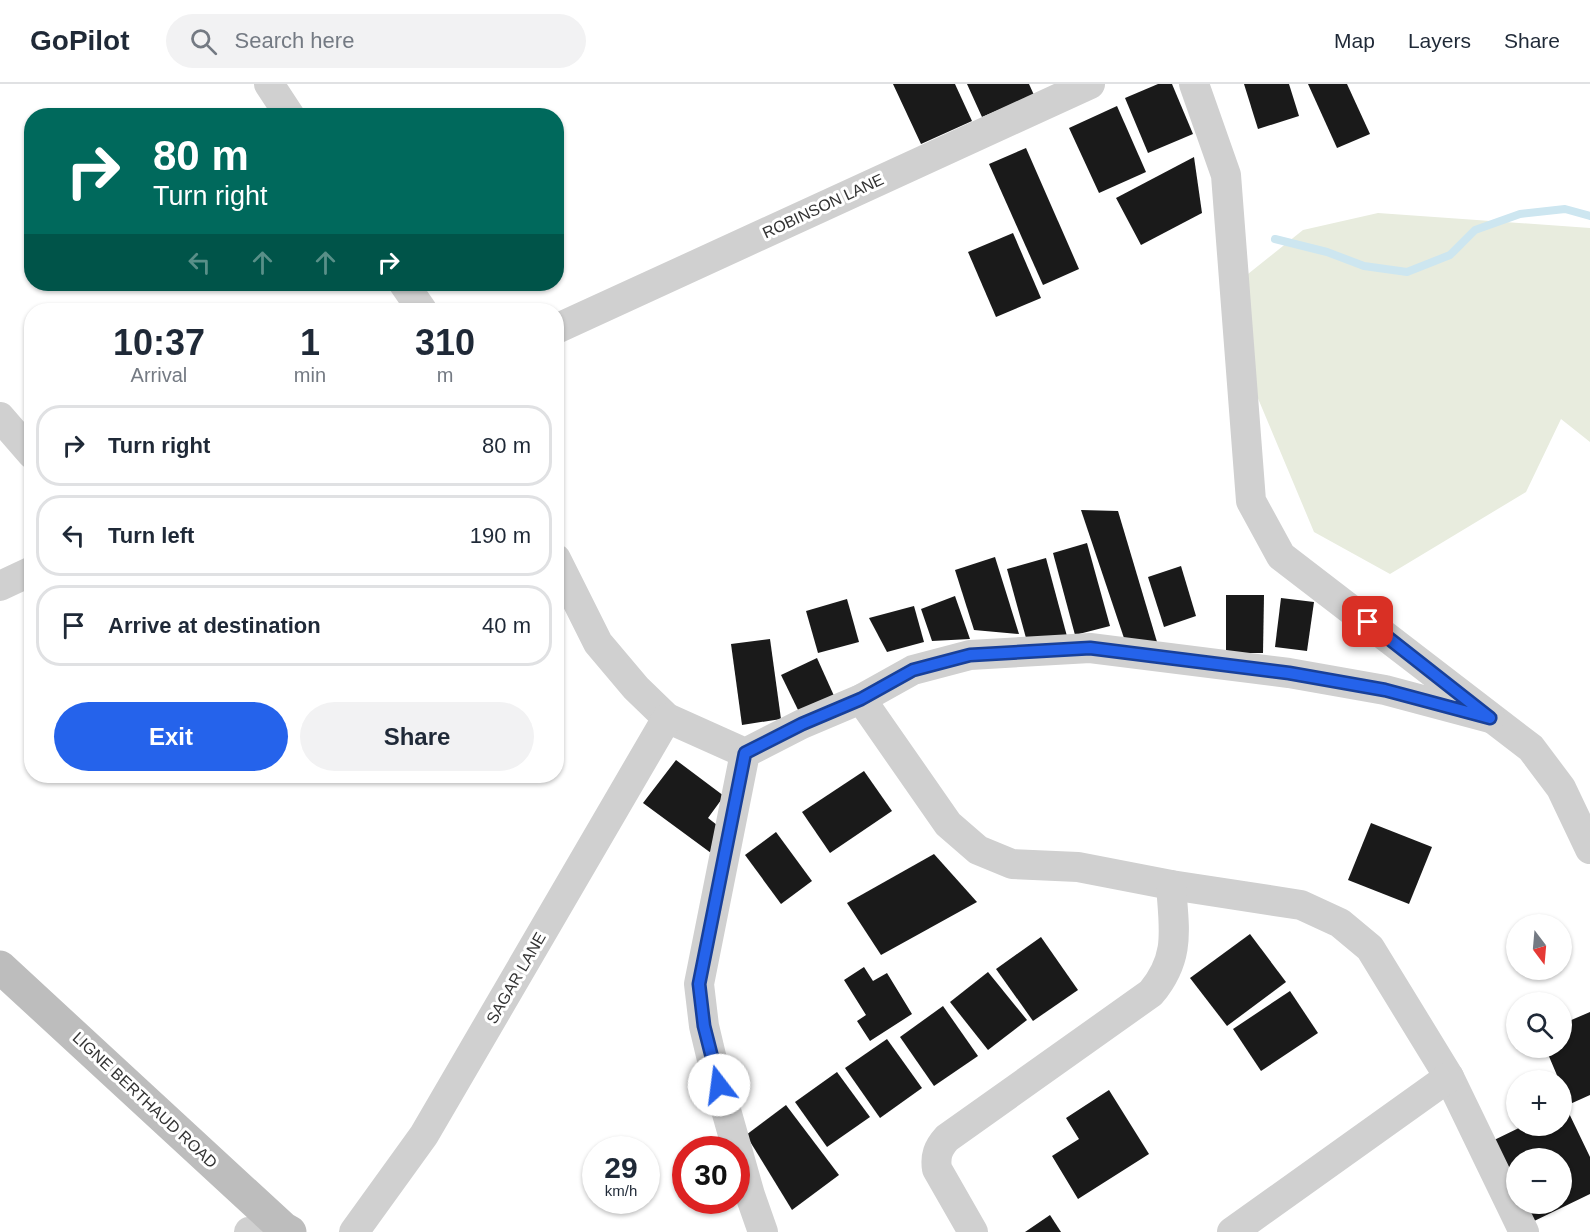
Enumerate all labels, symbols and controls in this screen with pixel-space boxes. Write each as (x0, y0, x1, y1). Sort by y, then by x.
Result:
search box (166, 14, 586, 68)
text: GoPilot (30, 25, 130, 56)
icon: search (187, 25, 220, 58)
text: Search here (235, 28, 354, 53)
text: Map (1334, 29, 1375, 52)
text: Layers (1408, 29, 1471, 52)
text: Share (1504, 29, 1560, 52)
icon: right (54, 132, 132, 210)
text: 80 m (153, 132, 249, 179)
street label: ROBINSON LANE (760, 170, 886, 242)
text: Turn right (153, 181, 268, 211)
icon: left (183, 246, 216, 279)
icon: ahead (246, 246, 279, 279)
icon: ahead (309, 246, 342, 279)
icon: right (372, 246, 405, 279)
text: 10:37 (113, 322, 205, 363)
text: 1 (300, 322, 320, 363)
text: 310 (415, 322, 475, 363)
text: Arrival (131, 364, 187, 386)
text: min (294, 364, 326, 386)
text: m (437, 364, 453, 386)
icon: right (57, 429, 90, 462)
text: Turn right (108, 433, 210, 458)
text: 80 m (482, 433, 531, 458)
icon: left (57, 519, 90, 552)
text: Turn left (108, 523, 194, 548)
text: 190 m (470, 523, 531, 548)
pin (1342, 596, 1393, 647)
icon: arrive (1351, 605, 1384, 638)
icon: arrive (57, 609, 90, 642)
text: Arrive at destination (108, 613, 321, 638)
text: 40 m (482, 613, 531, 638)
button: Exit (54, 702, 288, 771)
button: Share (300, 702, 534, 771)
north arrow (1506, 914, 1572, 980)
map controls (1506, 914, 1572, 1214)
street label: SAGAR LANE (483, 929, 549, 1027)
button: search (1506, 992, 1572, 1058)
street label: LIGNE BERTHAUD ROAD (69, 1029, 221, 1171)
position arrow (687, 1053, 751, 1117)
button: + (1506, 1070, 1572, 1136)
speed limit sign: 30 (672, 1136, 750, 1214)
button: − (1506, 1148, 1572, 1214)
text: 29 (604, 1151, 638, 1184)
text: km/h (605, 1182, 637, 1199)

